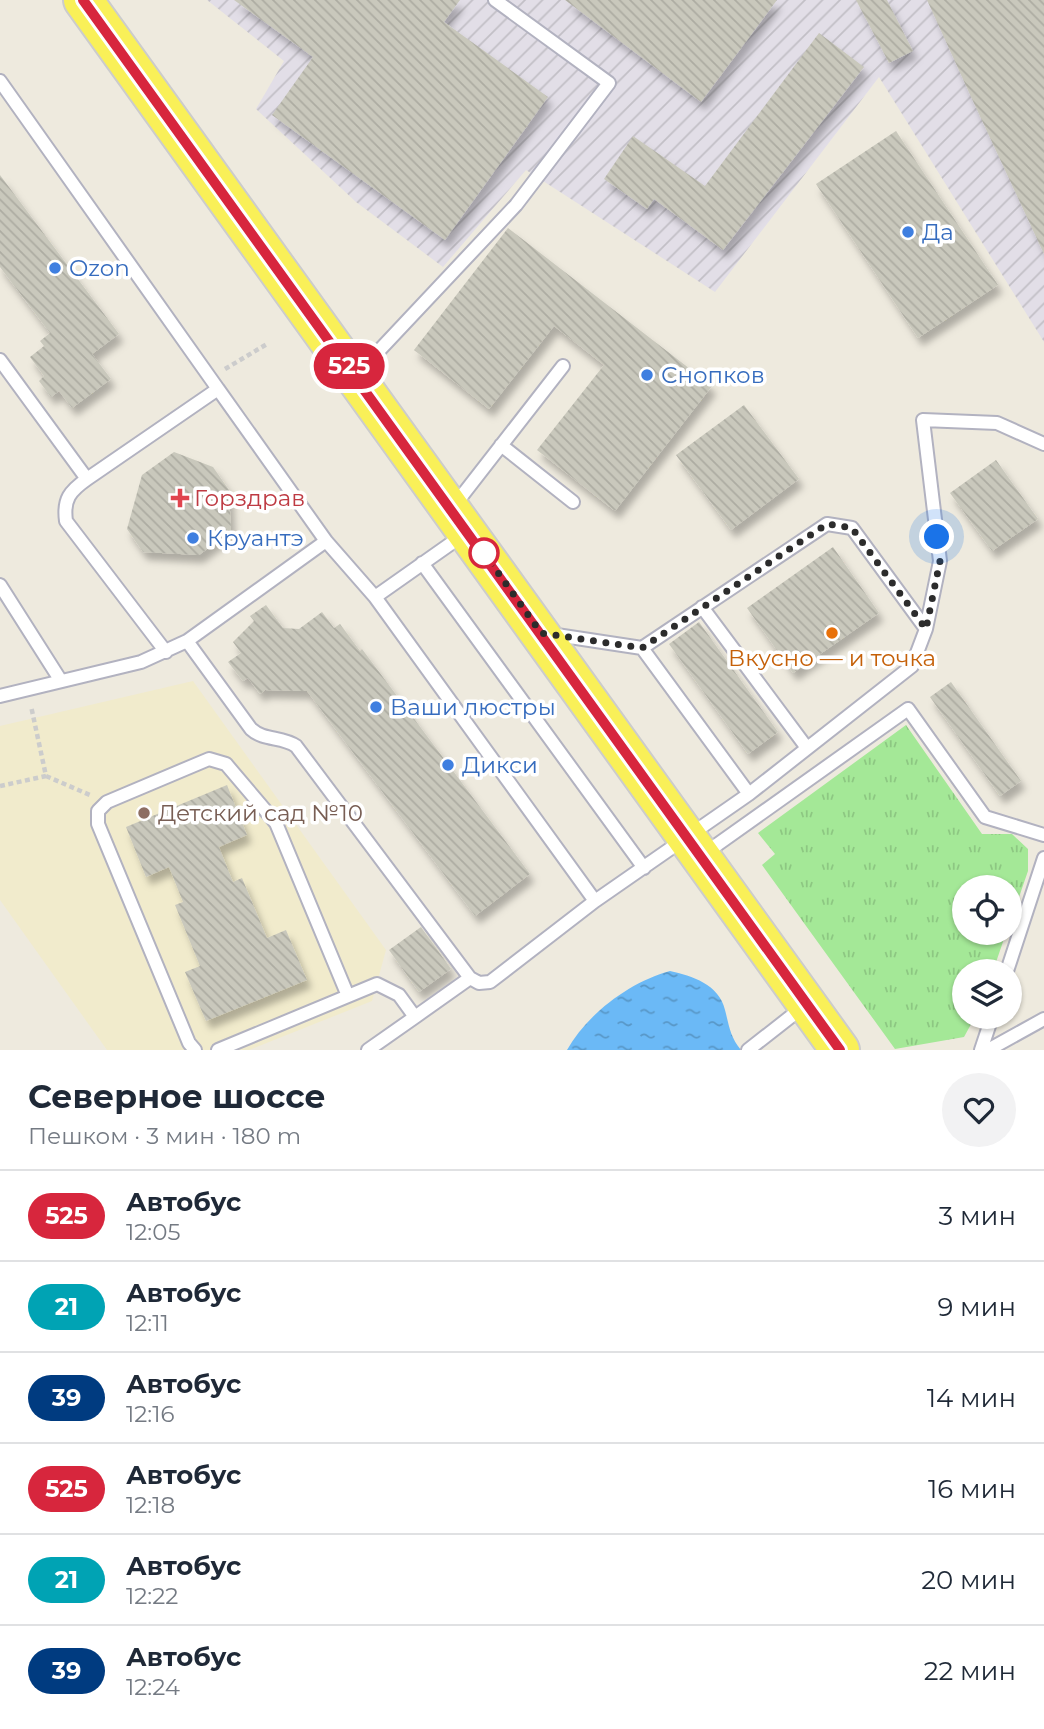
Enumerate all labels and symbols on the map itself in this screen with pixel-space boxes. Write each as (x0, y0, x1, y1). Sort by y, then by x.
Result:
place label: Да (922, 218, 954, 246)
marker: Да (900, 224, 916, 240)
place label: Ozon (69, 254, 130, 282)
marker: Ozon (47, 260, 63, 276)
line badge: 525 (309, 343, 389, 389)
place label: Снопков (661, 361, 765, 389)
marker: Снопков (639, 367, 655, 383)
place label: Горздрав (194, 484, 305, 512)
marker: Горздрав (172, 490, 188, 506)
your location (919, 519, 954, 554)
place label: Круантэ (207, 524, 304, 552)
marker: Круантэ (185, 530, 201, 546)
unlabelled marker (469, 538, 499, 568)
marker: Вкусно — и точка (824, 625, 840, 641)
place label: Вкусно — и точка (728, 644, 936, 672)
place label: Ваши люстры (390, 693, 556, 721)
marker: Ваши люстры (368, 699, 384, 715)
place label: Дикси (462, 751, 538, 779)
marker: Дикси (440, 757, 456, 773)
place label: Детский сад №10 (158, 799, 363, 827)
marker: Детский сад №10 (136, 805, 152, 821)

